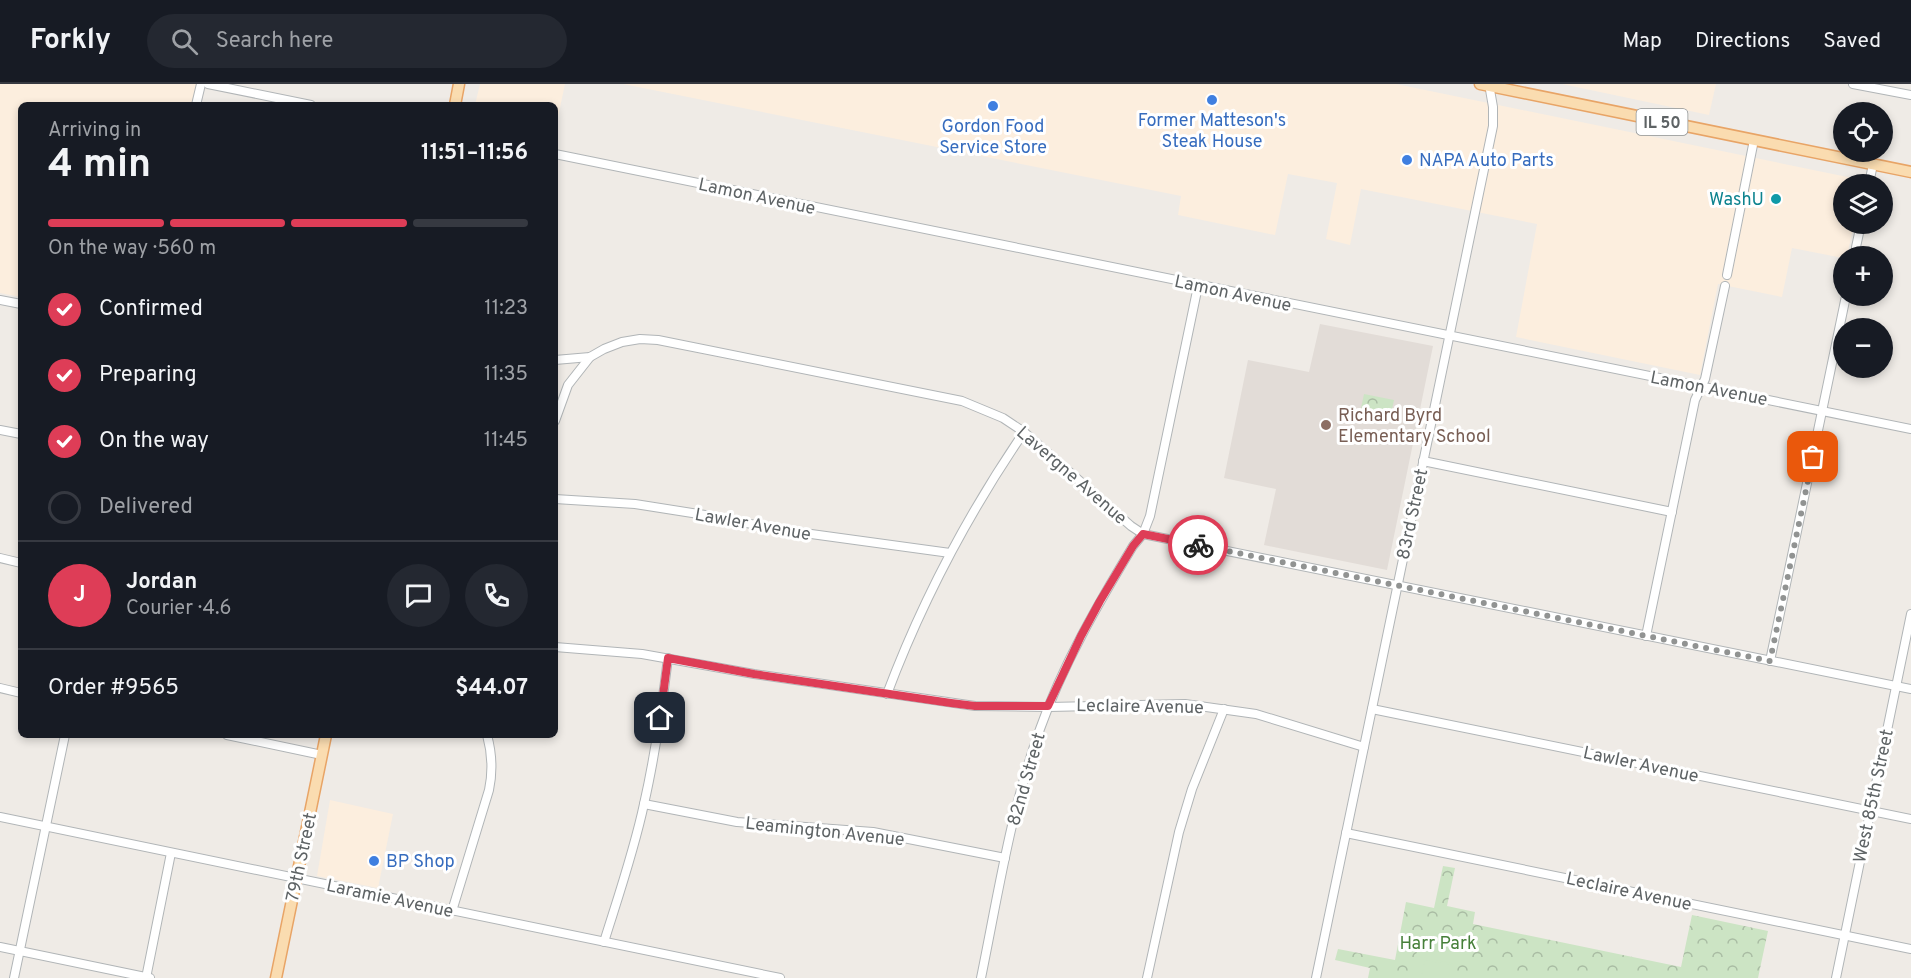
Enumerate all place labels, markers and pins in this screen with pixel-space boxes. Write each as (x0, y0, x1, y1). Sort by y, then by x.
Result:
marker: Former Matteson's Steak House (1205, 93, 1219, 107)
marker: Gordon Food Service Store (986, 99, 1000, 113)
place label: Former Matteson's Steak House (1138, 110, 1286, 154)
place label: Gordon Food Service Store (939, 116, 1047, 160)
place label: NAPA Auto Parts (1419, 150, 1554, 173)
marker: NAPA Auto Parts (1400, 153, 1414, 167)
place label: WashU (1709, 189, 1764, 212)
marker: WashU (1769, 192, 1783, 206)
place label: Richard Byrd Elementary School (1338, 405, 1491, 449)
marker: Richard Byrd Elementary School (1319, 418, 1333, 432)
pin (1787, 431, 1838, 482)
pin (634, 692, 685, 743)
place label: BP Shop (386, 851, 455, 874)
marker: BP Shop (367, 854, 381, 868)

